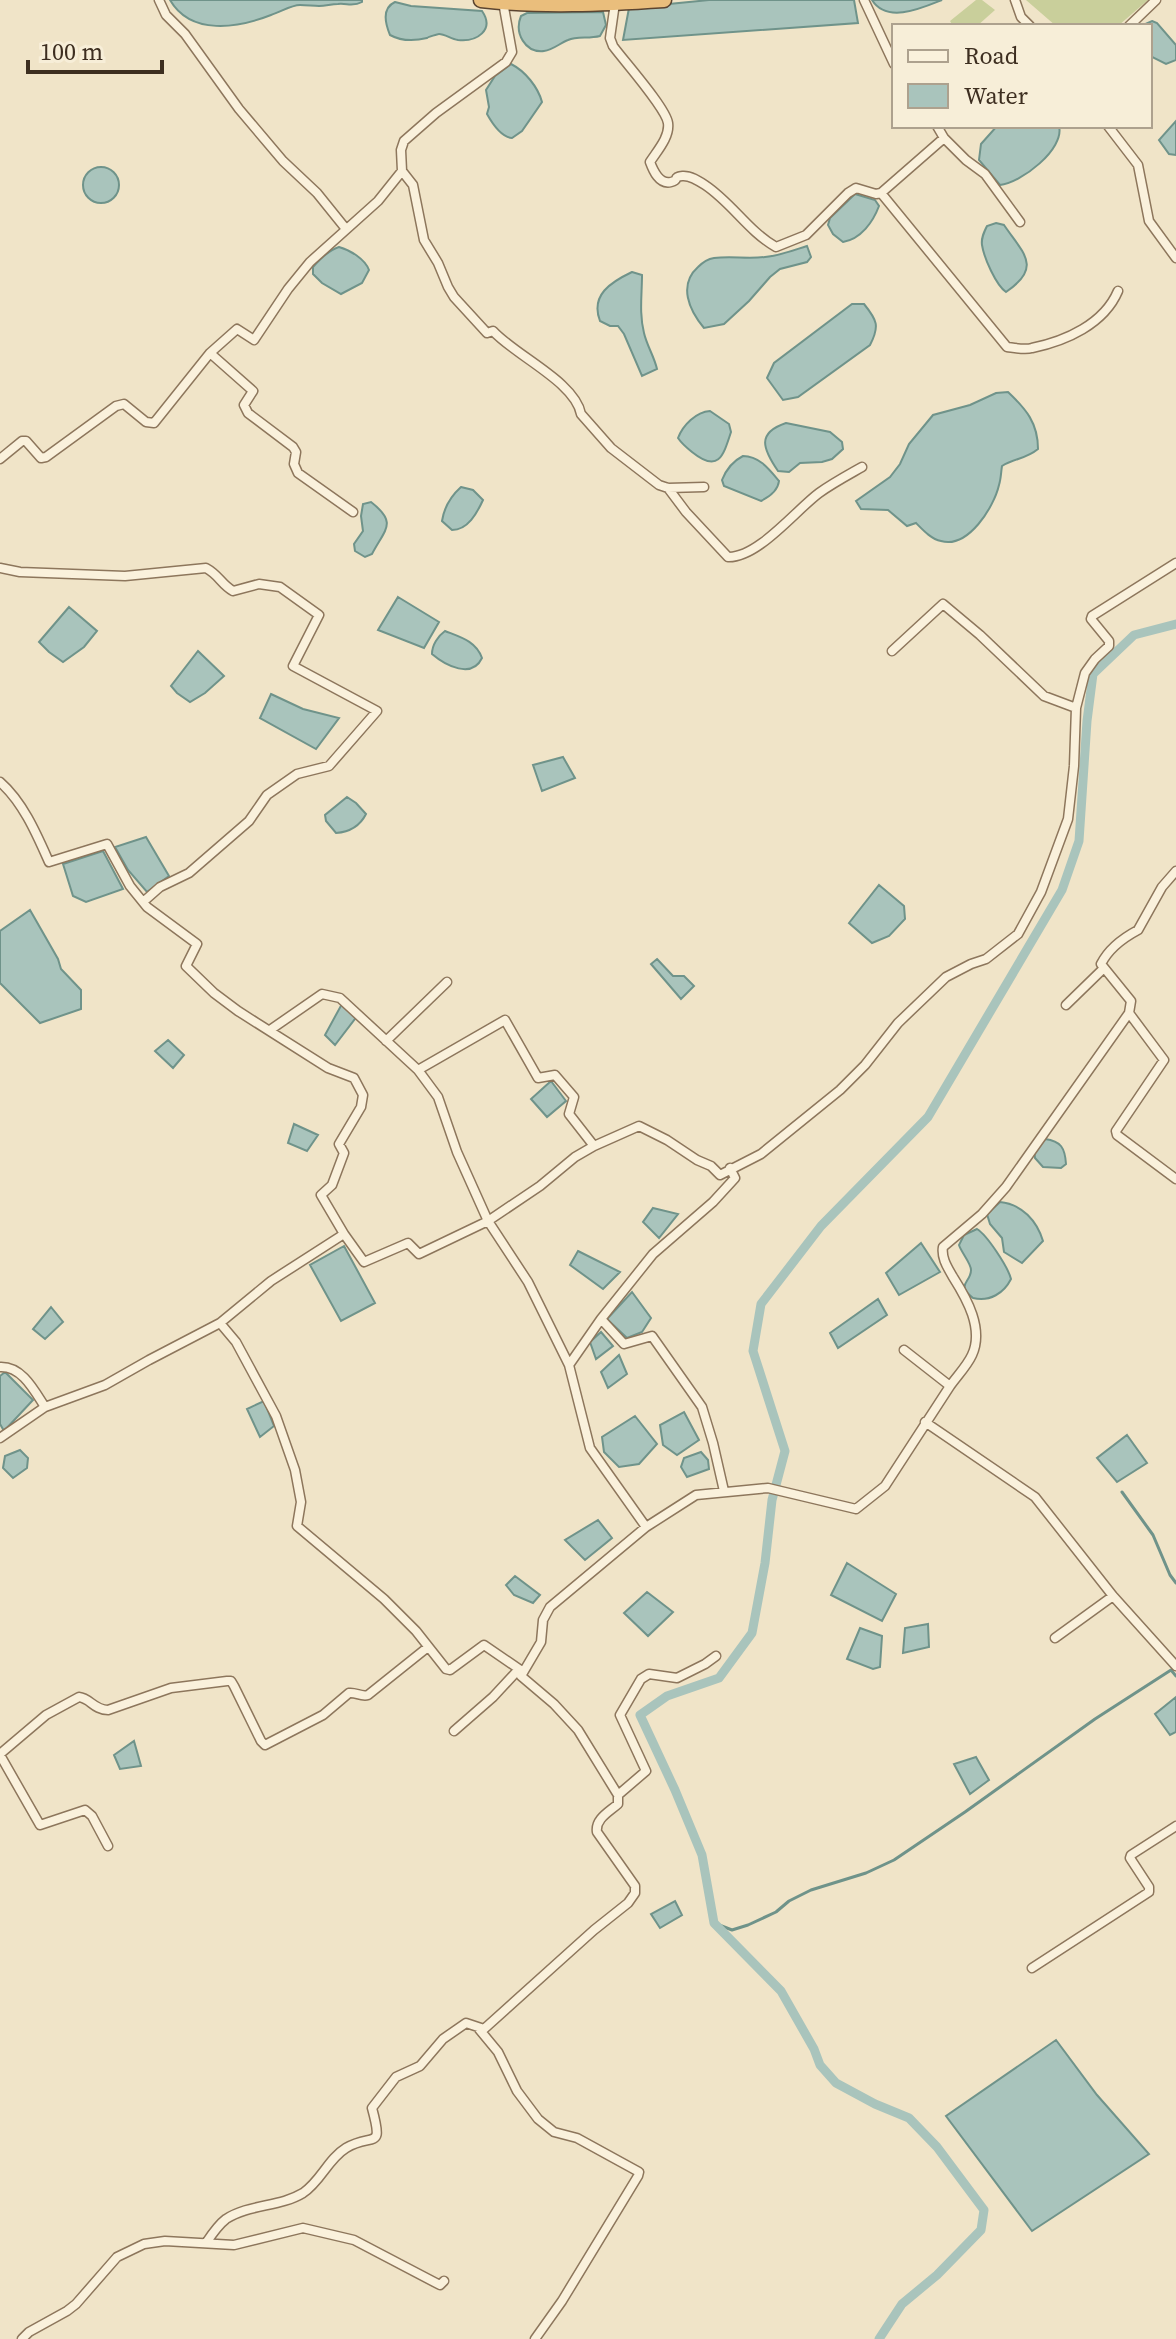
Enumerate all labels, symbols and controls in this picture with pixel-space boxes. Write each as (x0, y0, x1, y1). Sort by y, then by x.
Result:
scale bar (28, 24, 162, 74)
legend (892, 24, 1152, 128)
text: 100 m (40, 35, 103, 68)
text: Road (964, 39, 1019, 72)
text: Water (964, 79, 1028, 112)

